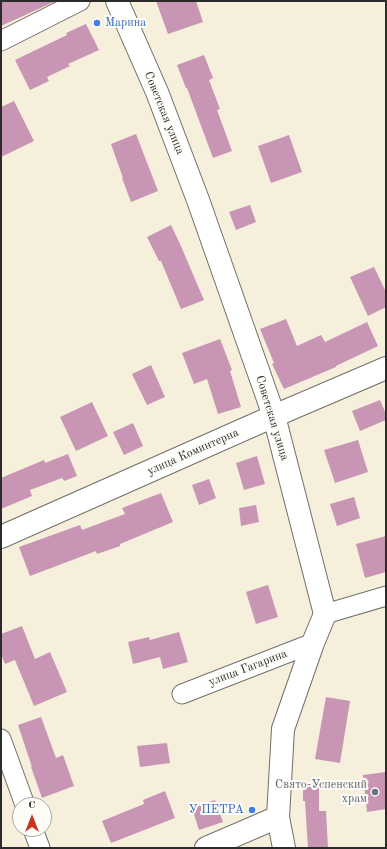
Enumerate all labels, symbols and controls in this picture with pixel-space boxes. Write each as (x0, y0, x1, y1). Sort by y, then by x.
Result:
place label: Марина (105, 16, 146, 30)
marker: Марина (92, 18, 102, 28)
street label: Советская улица (141, 69, 187, 157)
street label: Советская улица (252, 374, 292, 462)
street label: улица Коминтерна (145, 425, 241, 479)
street label: улица Гагарина (207, 646, 289, 690)
place label: Свято-Успенский храм (275, 778, 367, 806)
marker: Свято-Успенский храм (370, 787, 380, 797)
north arrow (12, 797, 52, 837)
text: С (28, 800, 36, 811)
place label: У ПЕТРА (189, 803, 244, 817)
marker: У ПЕТРА (247, 805, 257, 815)

